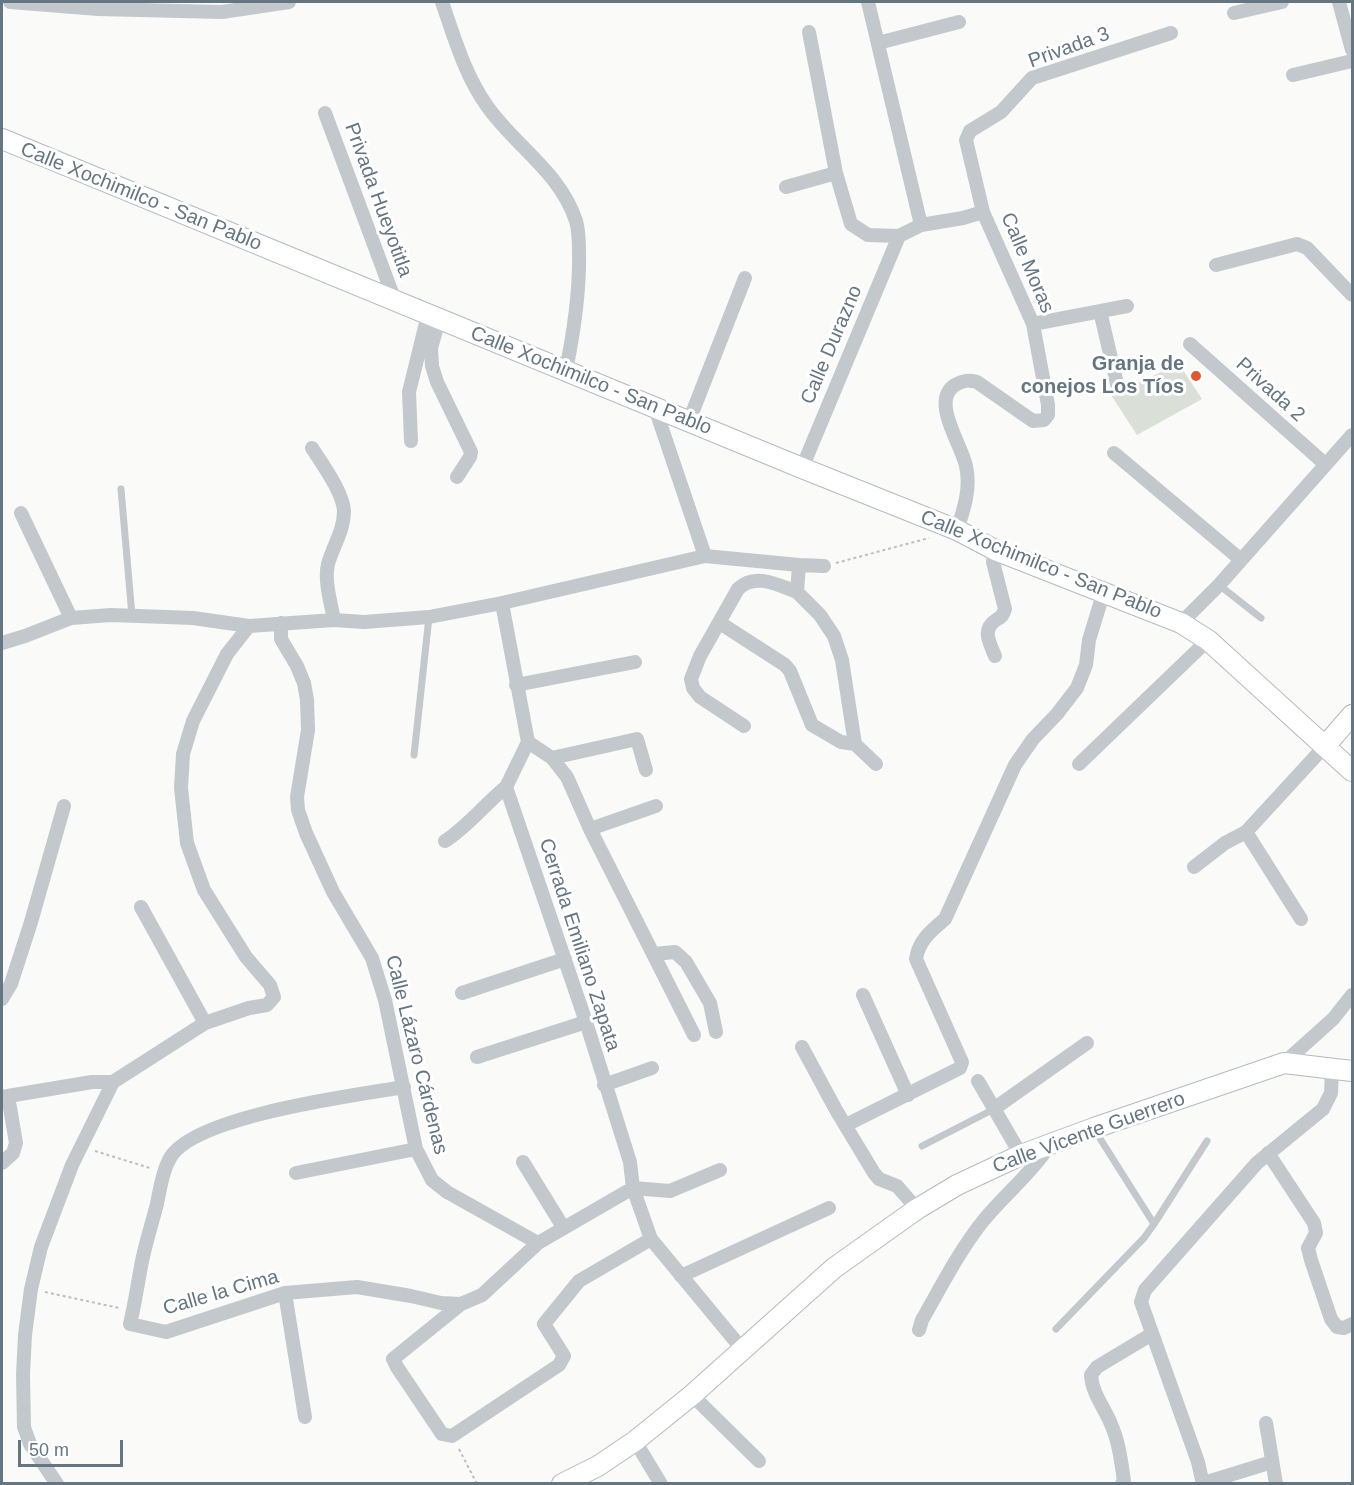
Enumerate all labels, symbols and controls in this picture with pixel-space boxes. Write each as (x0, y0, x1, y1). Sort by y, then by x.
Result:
street label: Privada 3 (1025, 22, 1113, 74)
street label: Privada Hueyotitla (339, 120, 417, 280)
street label: Calle Xochimilco - San Pablo (17, 138, 265, 256)
street label: Calle Moras (995, 209, 1059, 317)
street label: Calle Durazno (796, 282, 868, 408)
street label: Calle Xochimilco - San Pablo (467, 322, 715, 440)
place label: Granja de conejos Los Tíos (1021, 352, 1184, 399)
street label: Privada 2 (1231, 353, 1309, 427)
marker: Granja de conejos Los Tíos (1189, 369, 1203, 383)
street label: Calle Xochimilco - San Pablo (917, 506, 1165, 624)
street label: Cerrada Emiliano Zapata (533, 836, 625, 1054)
street label: Calle Lázaro Cárdenas (380, 953, 452, 1157)
street label: Calle Vicente Guerrero (989, 1087, 1189, 1179)
street label: Calle la Cima (161, 1265, 281, 1321)
scale bar (21, 1428, 126, 1466)
text: 50 m (29, 1440, 69, 1460)

